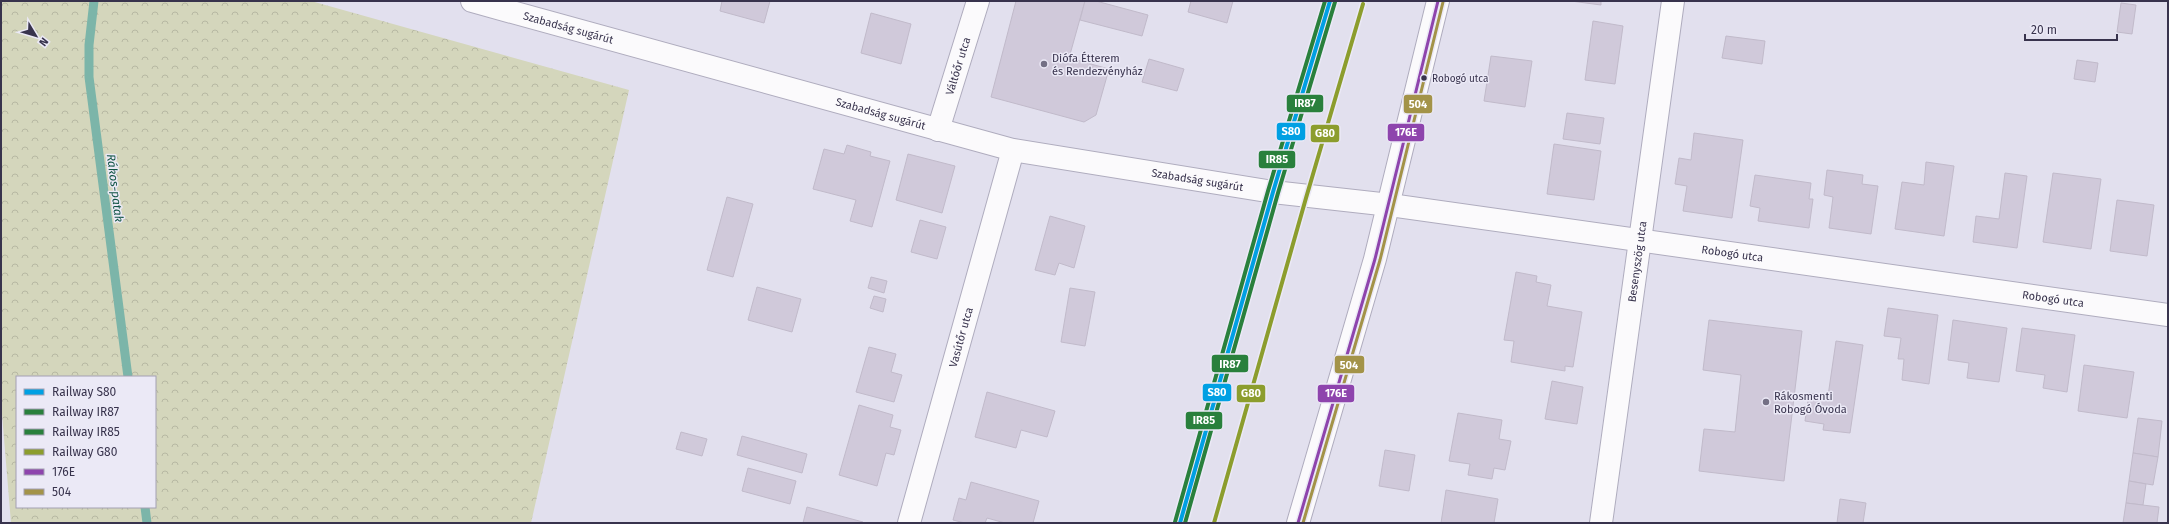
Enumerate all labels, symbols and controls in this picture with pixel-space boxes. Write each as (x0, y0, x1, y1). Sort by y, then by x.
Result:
street label: Szabadság sugárút (522, 9, 615, 47)
north arrow (16, 16, 56, 56)
scale bar (2025, 16, 2117, 42)
text: 20 m (2031, 23, 2057, 37)
text: N (36, 35, 51, 49)
street label: Váltóőr utca (943, 36, 973, 97)
place label: Diófa Étterem és Rendezvényház (1052, 51, 1143, 78)
marker: Diófa Étterem és Rendezvényház (1039, 59, 1049, 69)
marker: Robogó utca (1419, 73, 1429, 83)
place label: Robogó utca (1432, 73, 1488, 85)
line badge: IR87 (1286, 94, 1324, 113)
line badge: 504 (1403, 94, 1433, 114)
street label: Szabadság sugárút (834, 95, 927, 133)
text: IR87 (1294, 97, 1316, 110)
text: 504 (1409, 98, 1427, 111)
line badge: S80 (1276, 122, 1306, 141)
line badge: 176E (1387, 123, 1425, 142)
line badge: G80 (1310, 124, 1340, 143)
text: S80 (1281, 125, 1301, 138)
text: 176E (1395, 126, 1417, 139)
text: G80 (1315, 127, 1336, 140)
line badge: IR85 (1258, 150, 1296, 169)
water label: Rákos-patak (104, 153, 126, 223)
text: IR85 (1266, 153, 1288, 166)
street label: Szabadság sugárút (1151, 166, 1244, 194)
street label: Besenyszög utca (1626, 220, 1650, 303)
street label: Robogó utca (1701, 243, 1764, 265)
street label: Robogó utca (2021, 288, 2085, 310)
street label: Vasútőr utca (947, 306, 976, 369)
line badge: IR87 (1211, 354, 1249, 373)
line badge: 504 (1334, 355, 1365, 374)
text: IR87 (1219, 358, 1241, 371)
text: 504 (1340, 359, 1358, 372)
legend (16, 376, 156, 508)
line badge: S80 (1202, 383, 1232, 402)
line badge: G80 (1236, 384, 1266, 403)
line badge: 176E (1317, 384, 1355, 403)
text: Railway S80 (52, 385, 117, 399)
text: S80 (1207, 386, 1227, 399)
text: G80 (1241, 387, 1262, 400)
text: 176E (1325, 387, 1347, 400)
place label: Rákosmenti Robogó Óvoda (1774, 390, 1847, 416)
marker: Rákosmenti Robogó Óvoda (1761, 397, 1771, 407)
text: Railway IR87 (52, 405, 119, 419)
line badge: IR85 (1185, 411, 1223, 430)
text: IR85 (1193, 414, 1215, 427)
text: Railway IR85 (52, 425, 120, 439)
text: Railway G80 (52, 445, 118, 459)
text: 176E (52, 465, 75, 479)
text: 504 (52, 485, 72, 499)

